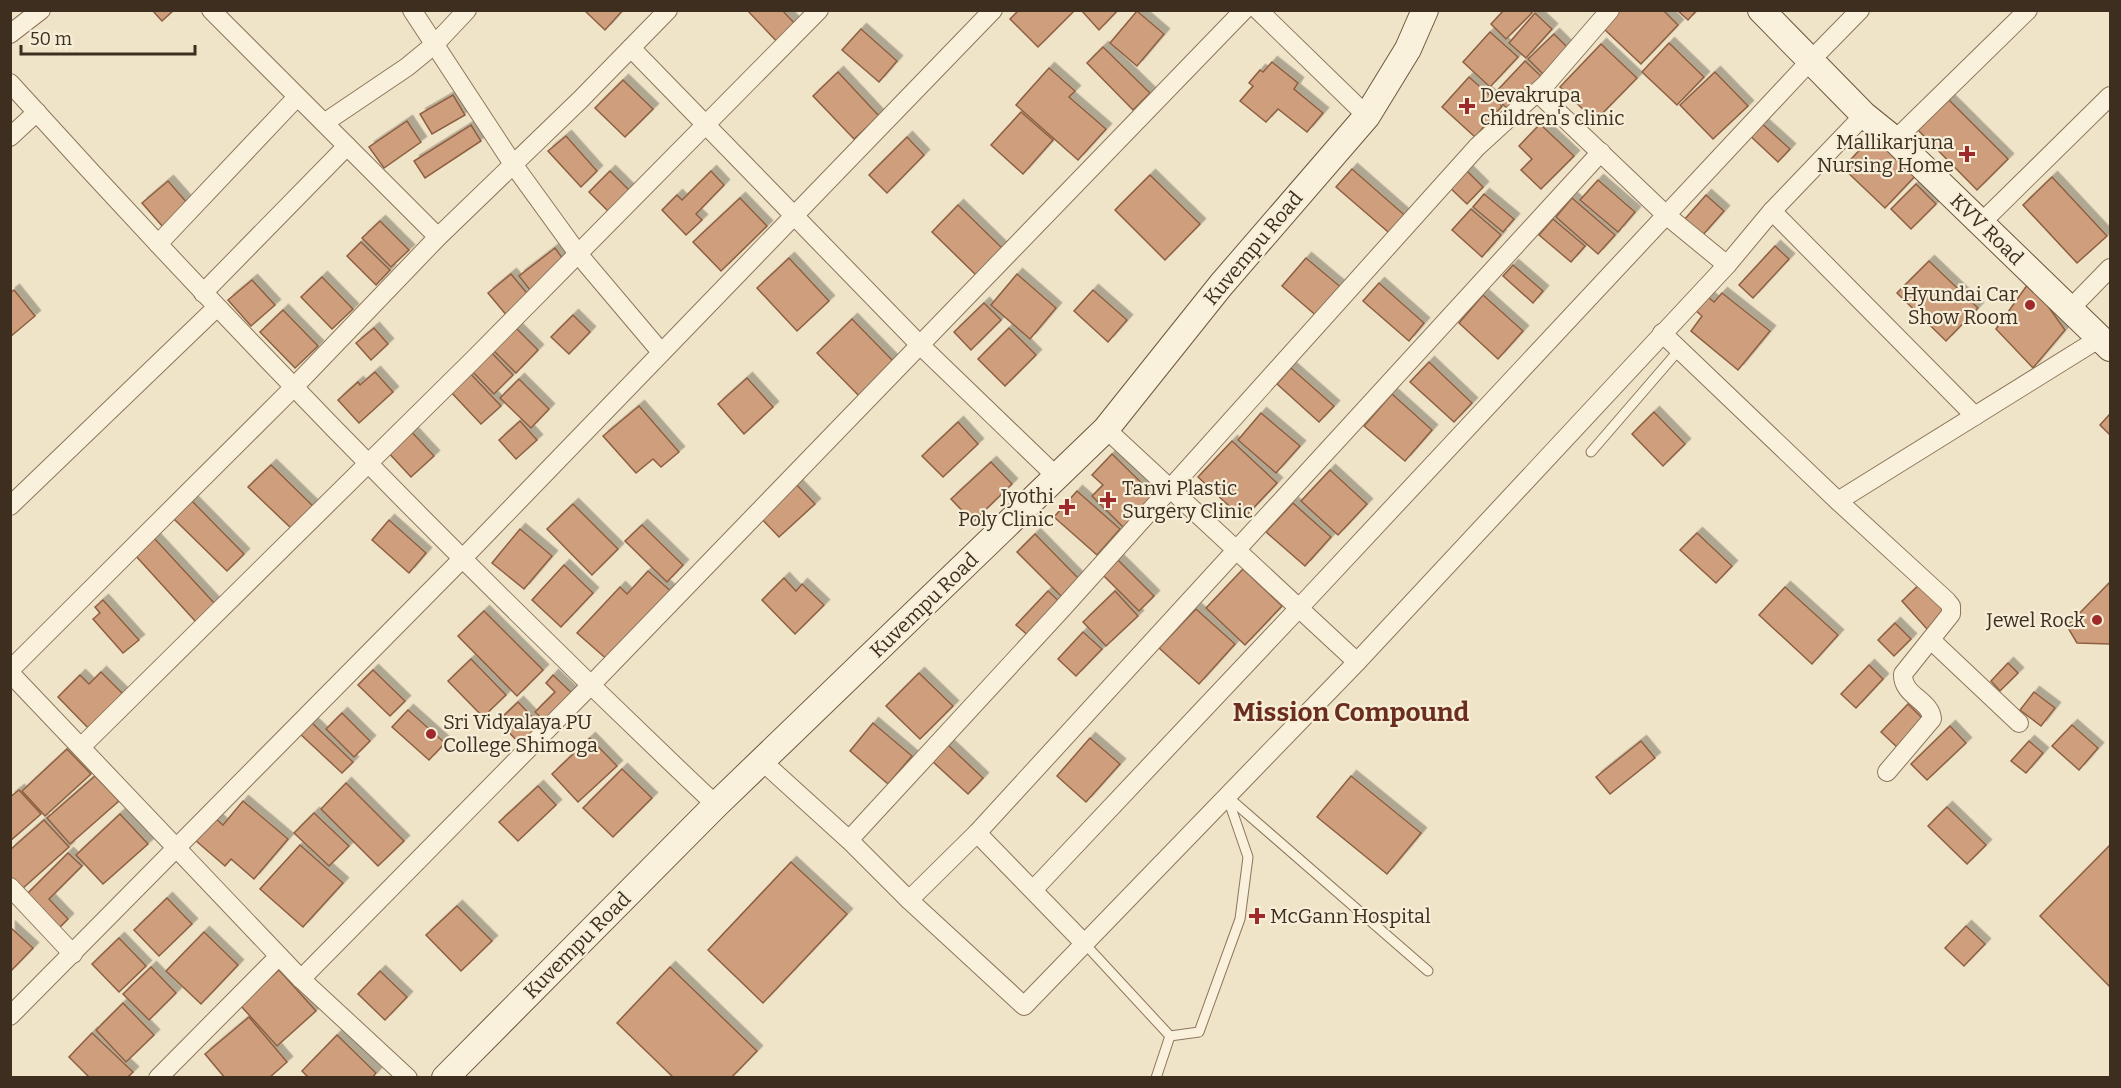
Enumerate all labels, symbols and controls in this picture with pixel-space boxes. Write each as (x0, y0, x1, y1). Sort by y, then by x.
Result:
scale bar (21, 18, 195, 56)
text: 50 m (30, 28, 72, 50)
place label: Devakrupa children's clinic (1480, 83, 1625, 130)
marker: Devakrupa children's clinic (1458, 97, 1476, 115)
place label: Mallikarjuna Nursing Home (1817, 130, 1954, 177)
marker: Mallikarjuna Nursing Home (1958, 145, 1976, 163)
street label: Kuvempu Road (1198, 186, 1308, 310)
street label: KVV Road (1945, 188, 2029, 270)
place label: Hyundai Car Show Room (1902, 282, 2018, 329)
marker: Hyundai Car Show Room (2023, 298, 2037, 312)
place label: Tanvi Plastic Surgery Clinic (1122, 476, 1253, 523)
place label: Jyothi Poly Clinic (958, 484, 1054, 531)
marker: Tanvi Plastic Surgery Clinic (1099, 491, 1117, 509)
marker: Jyothi Poly Clinic (1058, 498, 1076, 516)
street label: Kuvempu Road (865, 547, 983, 663)
place label: Jewel Rock (1985, 608, 2086, 632)
marker: Jewel Rock (2090, 613, 2104, 627)
district label: Mission Compound (1233, 697, 1470, 728)
place label: Sri Vidyalaya PU College Shimoga (443, 710, 598, 757)
marker: Sri Vidyalaya PU College Shimoga (424, 727, 438, 741)
street label: Kuvempu Road (519, 886, 636, 1003)
place label: McGann Hospital (1270, 904, 1431, 928)
marker: McGann Hospital (1248, 907, 1266, 925)

